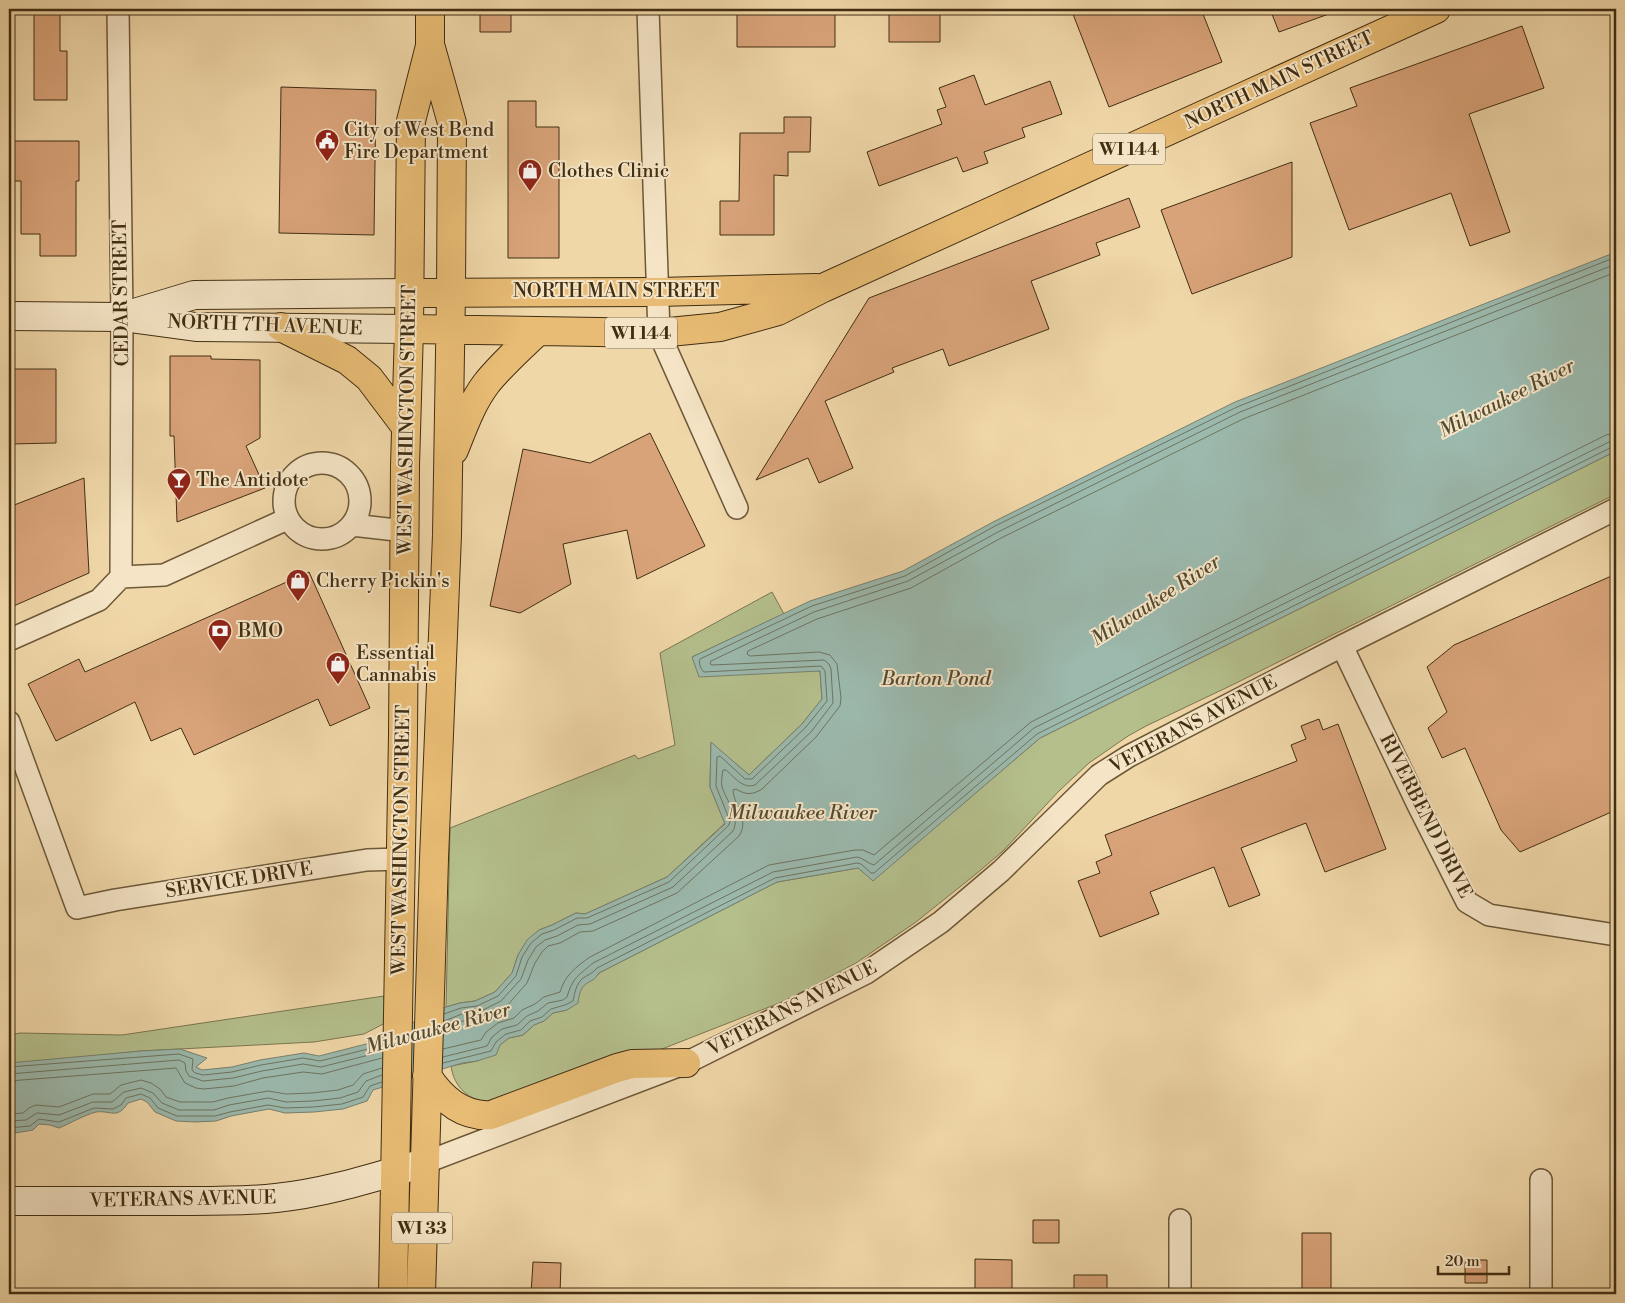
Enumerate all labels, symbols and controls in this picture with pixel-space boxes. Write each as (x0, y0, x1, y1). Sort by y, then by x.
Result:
street label: NORTH MAIN STREET (1181, 26, 1377, 134)
place label: City of West Bend Fire Department (344, 118, 494, 164)
public building icon: City of West Bend Fire Department (314, 128, 340, 162)
road number: WI 144 (1093, 134, 1165, 164)
shop icon: Clothes Clinic (517, 158, 543, 192)
place label: Clothes Clinic (548, 159, 669, 183)
street label: CEDAR STREET (108, 219, 134, 367)
street label: NORTH MAIN STREET (513, 279, 719, 303)
street label: WEST WASHINGTON STREET (393, 285, 421, 556)
street label: NORTH 7TH AVENUE (167, 310, 363, 340)
road number: WI 144 (605, 317, 677, 348)
water label: Milwaukee River (1435, 354, 1580, 444)
bar icon: The Antidote (166, 467, 192, 501)
place label: The Antidote (196, 468, 309, 492)
water label: Milwaukee River (1087, 550, 1226, 652)
shop icon: Cherry Pickin's (285, 568, 311, 602)
place label: Cherry Pickin's (316, 569, 450, 593)
bank icon: BMO (207, 618, 233, 652)
place label: BMO (237, 619, 283, 643)
place label: Essential Cannabis (356, 641, 436, 687)
shop icon: Essential Cannabis (325, 651, 351, 685)
water label: Barton Pond (880, 667, 992, 692)
street label: VETERANS AVENUE (1104, 670, 1281, 779)
street label: WEST WASHINGTON STREET (387, 705, 415, 976)
street label: RIVERBEND DRIVE (1374, 730, 1478, 902)
water label: Milwaukee River (727, 801, 877, 826)
street label: SERVICE DRIVE (164, 857, 314, 903)
street label: VETERANS AVENUE (702, 955, 881, 1062)
water label: Milwaukee River (363, 997, 514, 1060)
street label: VETERANS AVENUE (88, 1185, 277, 1213)
road number: WI 33 (392, 1212, 452, 1244)
scale bar (1438, 1243, 1509, 1275)
text: 20 m (1445, 1252, 1480, 1271)

